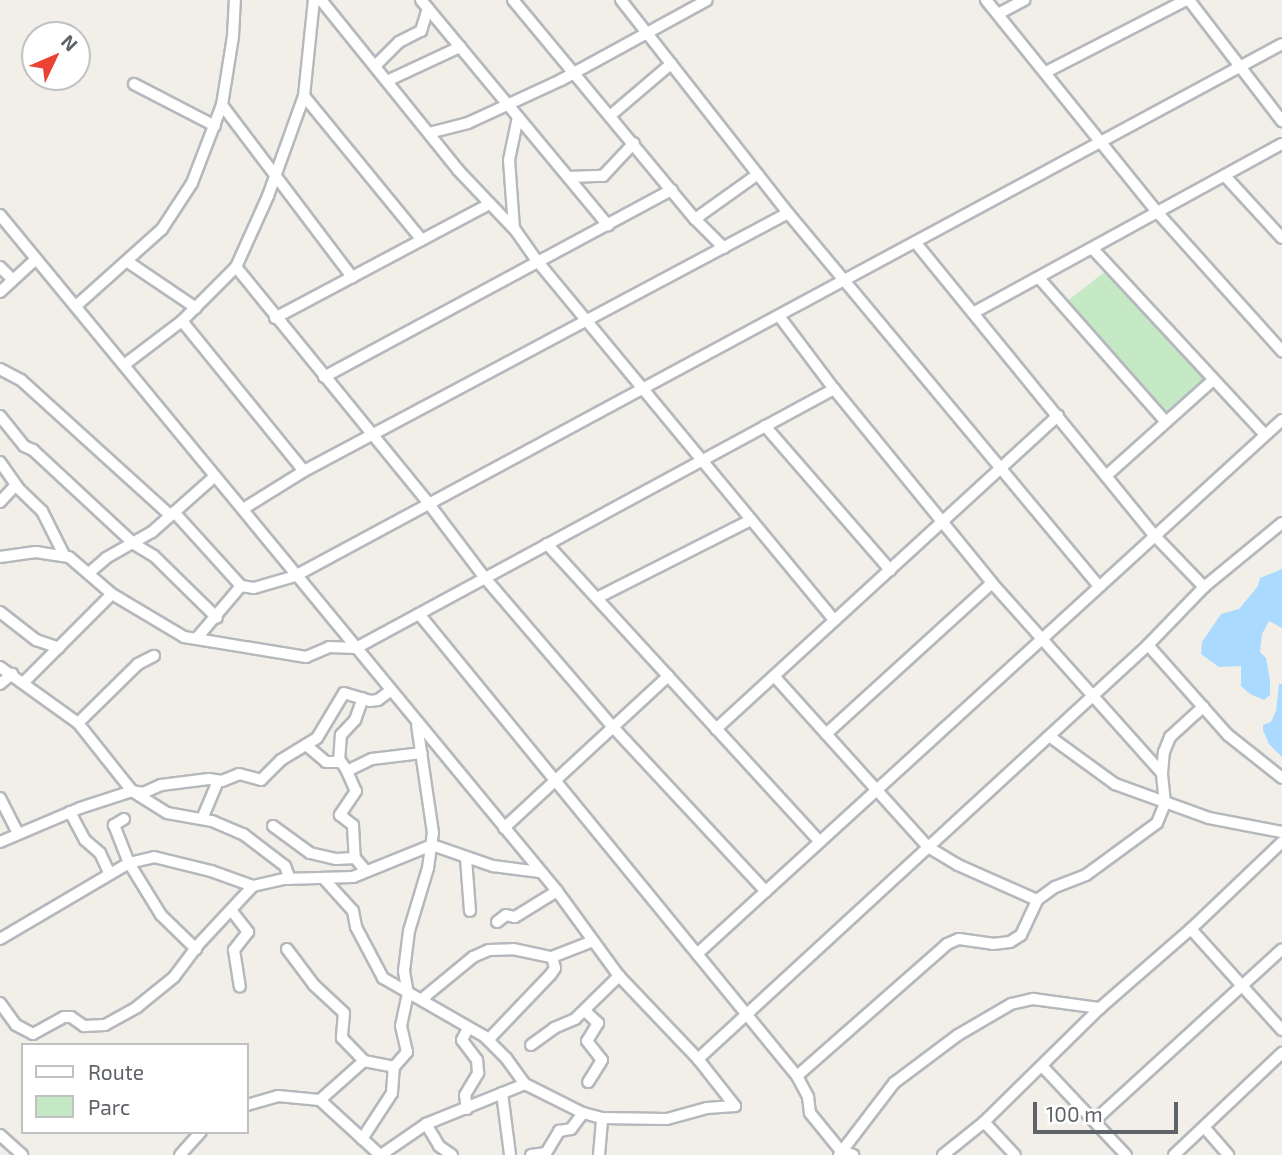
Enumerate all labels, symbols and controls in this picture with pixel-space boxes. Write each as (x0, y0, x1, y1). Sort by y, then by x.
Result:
north arrow (21, 21, 91, 91)
text: N (57, 30, 83, 55)
legend (21, 1043, 248, 1134)
text: Route (88, 1059, 144, 1084)
scale bar (1037, 1088, 1182, 1132)
text: Parc (88, 1094, 130, 1119)
text: 100 m (1046, 1101, 1103, 1126)

